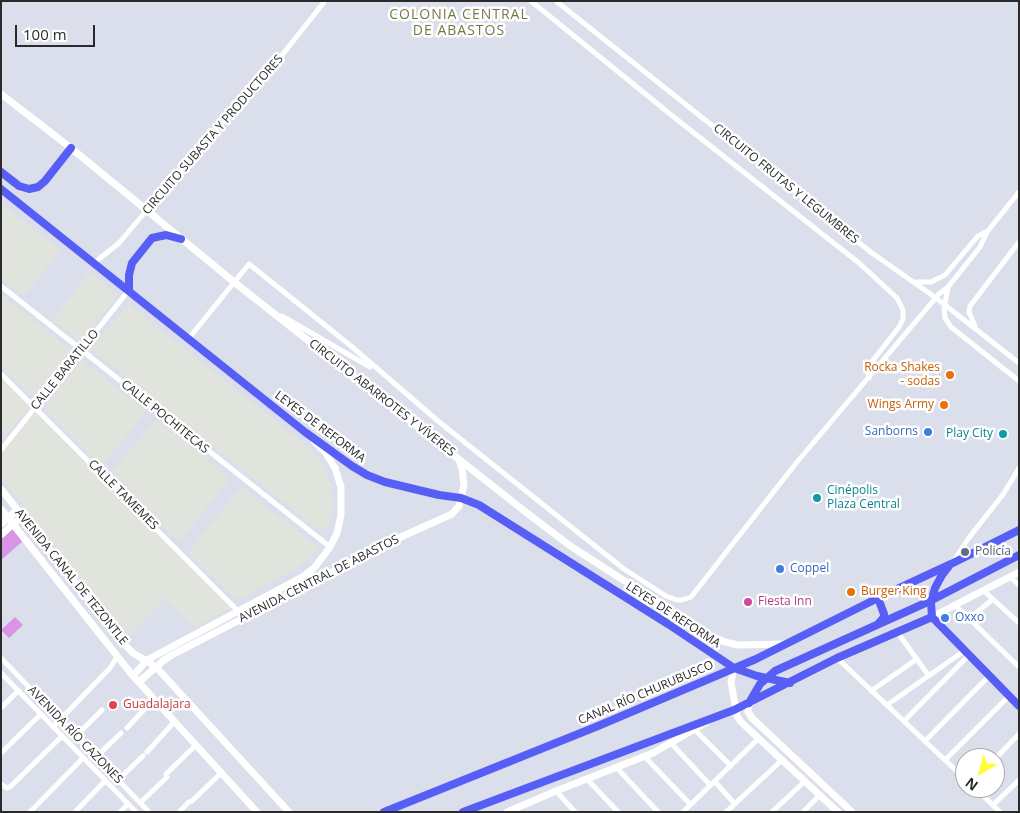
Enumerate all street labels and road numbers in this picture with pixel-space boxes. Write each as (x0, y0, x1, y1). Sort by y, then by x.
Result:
street label: CIRCUITO SUBASTA Y PRODUCTORES (140, 52, 286, 218)
street label: CIRCUITO FRUTAS Y LEGUMBRES (710, 121, 862, 247)
street label: CALLE BARATILLO (28, 327, 102, 413)
street label: CIRCUITO ABARROTES Y VÍVERES (306, 336, 458, 460)
street label: CALLE POCHITECAS (118, 377, 212, 457)
street label: LEYES DE REFORMA (272, 388, 368, 466)
street label: CALLE TAMEMES (85, 457, 161, 533)
street label: AVENIDA CANAL DE TEZONTLE (12, 506, 130, 648)
street label: AVENIDA CENTRAL DE ABASTOS (236, 532, 402, 626)
street label: LEYES DE REFORMA (623, 579, 723, 651)
street label: CANAL RÍO CHURUBUSCO (576, 658, 716, 728)
street label: AVENIDA RÍO CAZONES (25, 683, 125, 787)

